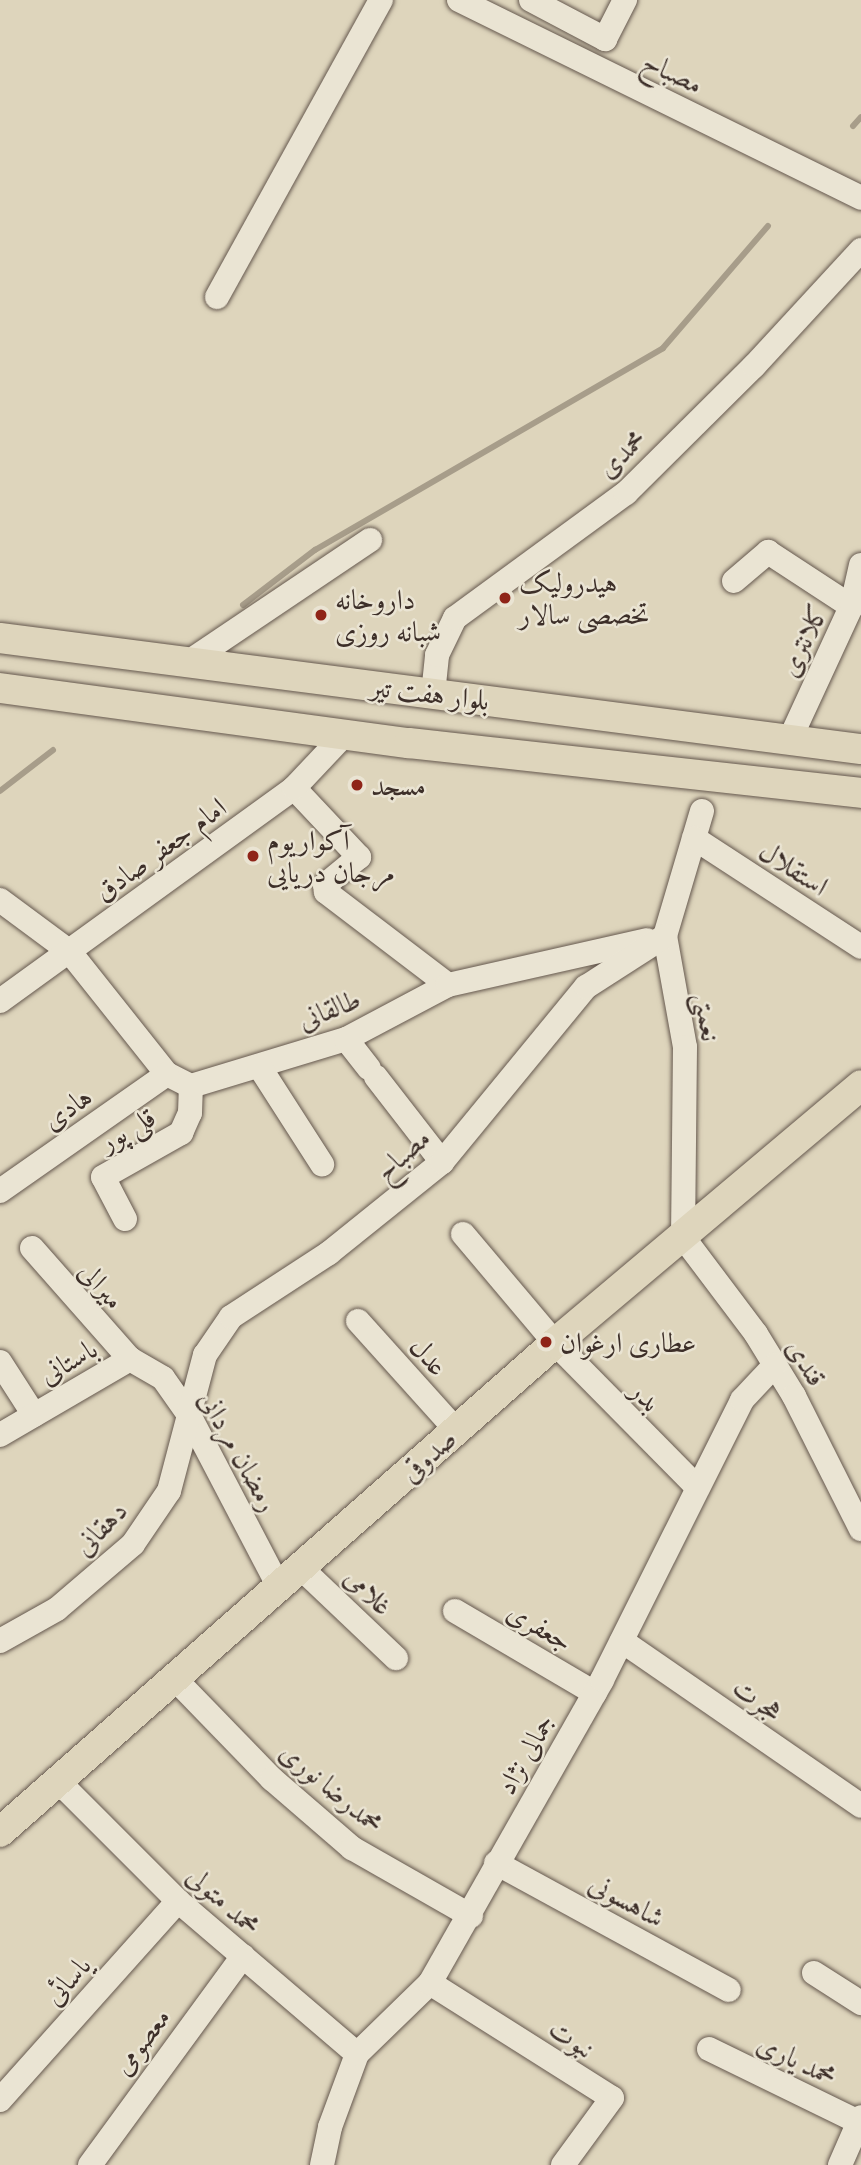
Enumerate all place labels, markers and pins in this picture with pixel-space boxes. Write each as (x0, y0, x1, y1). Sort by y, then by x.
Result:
place label: هیدرولیک تخصصی سالار (519, 565, 650, 631)
place label: داروخانه شبانه روزی (335, 582, 441, 648)
marker: هیدرولیک تخصصی سالار (497, 590, 513, 606)
marker: داروخانه شبانه روزی (313, 607, 329, 623)
place label: مسجد (371, 768, 426, 802)
marker: مسجد (349, 777, 365, 793)
place label: آکواریوم مرجان دریایی (267, 823, 395, 889)
marker: آکواریوم مرجان دریایی (245, 848, 261, 864)
place label: عطاری ارغوان (560, 1325, 696, 1359)
marker: عطاری ارغوان (538, 1334, 554, 1350)

